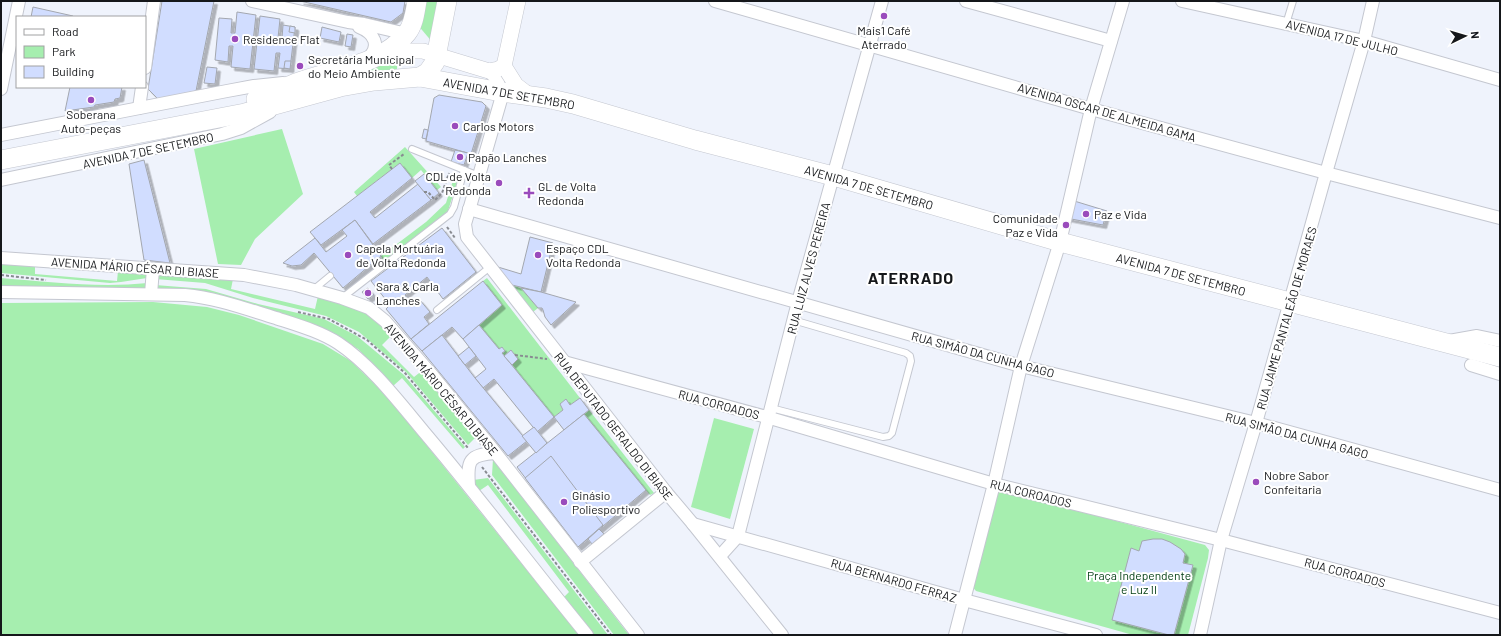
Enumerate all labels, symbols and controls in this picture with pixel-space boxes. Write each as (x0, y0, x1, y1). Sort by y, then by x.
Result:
marker: Mais1 Café Aterrado (879, 11, 889, 21)
legend (16, 16, 146, 88)
street label: AVENIDA 17 DE JULHO (1284, 16, 1400, 58)
north arrow (1445, 16, 1485, 56)
place label: Mais1 Café Aterrado (857, 23, 911, 51)
text: Road (52, 24, 79, 38)
text: N (1469, 31, 1482, 39)
place label: Residence Flat (243, 32, 320, 46)
marker: Residence Flat (230, 34, 240, 44)
text: Park (52, 44, 76, 58)
place label: Secretária Municipal do Meio Ambiente (308, 52, 414, 80)
marker: Secretária Municipal do Meio Ambiente (295, 61, 305, 71)
text: Building (52, 64, 94, 78)
street label: AVENIDA 7 DE SETEMBRO (442, 75, 576, 111)
street label: AVENIDA OSCAR DE ALMEIDA GAMA (1016, 80, 1198, 144)
marker: Soberana Auto-peças (86, 95, 96, 105)
place label: Soberana Auto-peças (61, 107, 121, 135)
place label: Carlos Motors (463, 119, 534, 133)
marker: Carlos Motors (450, 121, 460, 131)
street label: AVENIDA 7 DE SETEMBRO (81, 129, 215, 171)
place label: Papão Lanches (468, 150, 547, 164)
marker: Papão Lanches (455, 152, 465, 162)
street label: AVENIDA 7 DE SETEMBRO (803, 162, 935, 212)
place label: CDL de Volta Redonda (425, 169, 491, 197)
marker: CDL de Volta Redonda (494, 178, 504, 188)
place label: GL de Volta Redonda (538, 179, 596, 207)
marker: GL de Volta Redonda (523, 187, 535, 199)
street label: RUA LUIZ ALVES PEREIRA (784, 201, 832, 335)
place label: Paz e Vida (1094, 207, 1147, 221)
marker: Paz e Vida (1081, 209, 1091, 219)
place label: Comunidade Paz e Vida (993, 211, 1058, 239)
marker: Comunidade Paz e Vida (1061, 220, 1071, 230)
street label: RUA JAIME PANTALEÃO DE MORAES (1253, 225, 1319, 411)
place label: Capela Mortuária de Volta Redonda (356, 241, 446, 269)
place label: Espaço CDL Volta Redonda (546, 241, 621, 269)
marker: Capela Mortuária de Volta Redonda (343, 250, 353, 260)
marker: Espaço CDL Volta Redonda (533, 250, 543, 260)
street label: AVENIDA 7 DE SETEMBRO (1115, 250, 1247, 298)
street label: AVENIDA MÁRIO CÉSAR DI BIASE (51, 254, 219, 280)
district label: ATERRADO (868, 268, 954, 287)
place label: Sara & Carla Lanches (376, 279, 439, 307)
marker: Sara & Carla Lanches (363, 288, 373, 298)
street label: AVENIDA MÁRIO CÉSAR DI BIASE (383, 320, 501, 458)
street label: RUA SIMÃO DA CUNHA GAGO (910, 328, 1056, 380)
street label: RUA DEPUTADO GERALDO DI BIASE (552, 349, 676, 503)
street label: RUA COROADOS (677, 386, 761, 422)
street label: RUA SIMÃO DA CUNHA GAGO (1224, 409, 1370, 461)
place label: Nobre Sabor Confeitaria (1264, 468, 1329, 496)
street label: RUA COROADOS (989, 476, 1073, 510)
marker: Nobre Sabor Confeitaria (1251, 477, 1261, 487)
place label: Ginásio Poliesportivo (572, 488, 640, 516)
marker: Ginásio Poliesportivo (559, 497, 569, 507)
street label: RUA COROADOS (1303, 554, 1387, 590)
street label: RUA BERNARDO FERRAZ (830, 555, 958, 605)
park label: Praça Independente e Luz II (1087, 568, 1191, 596)

